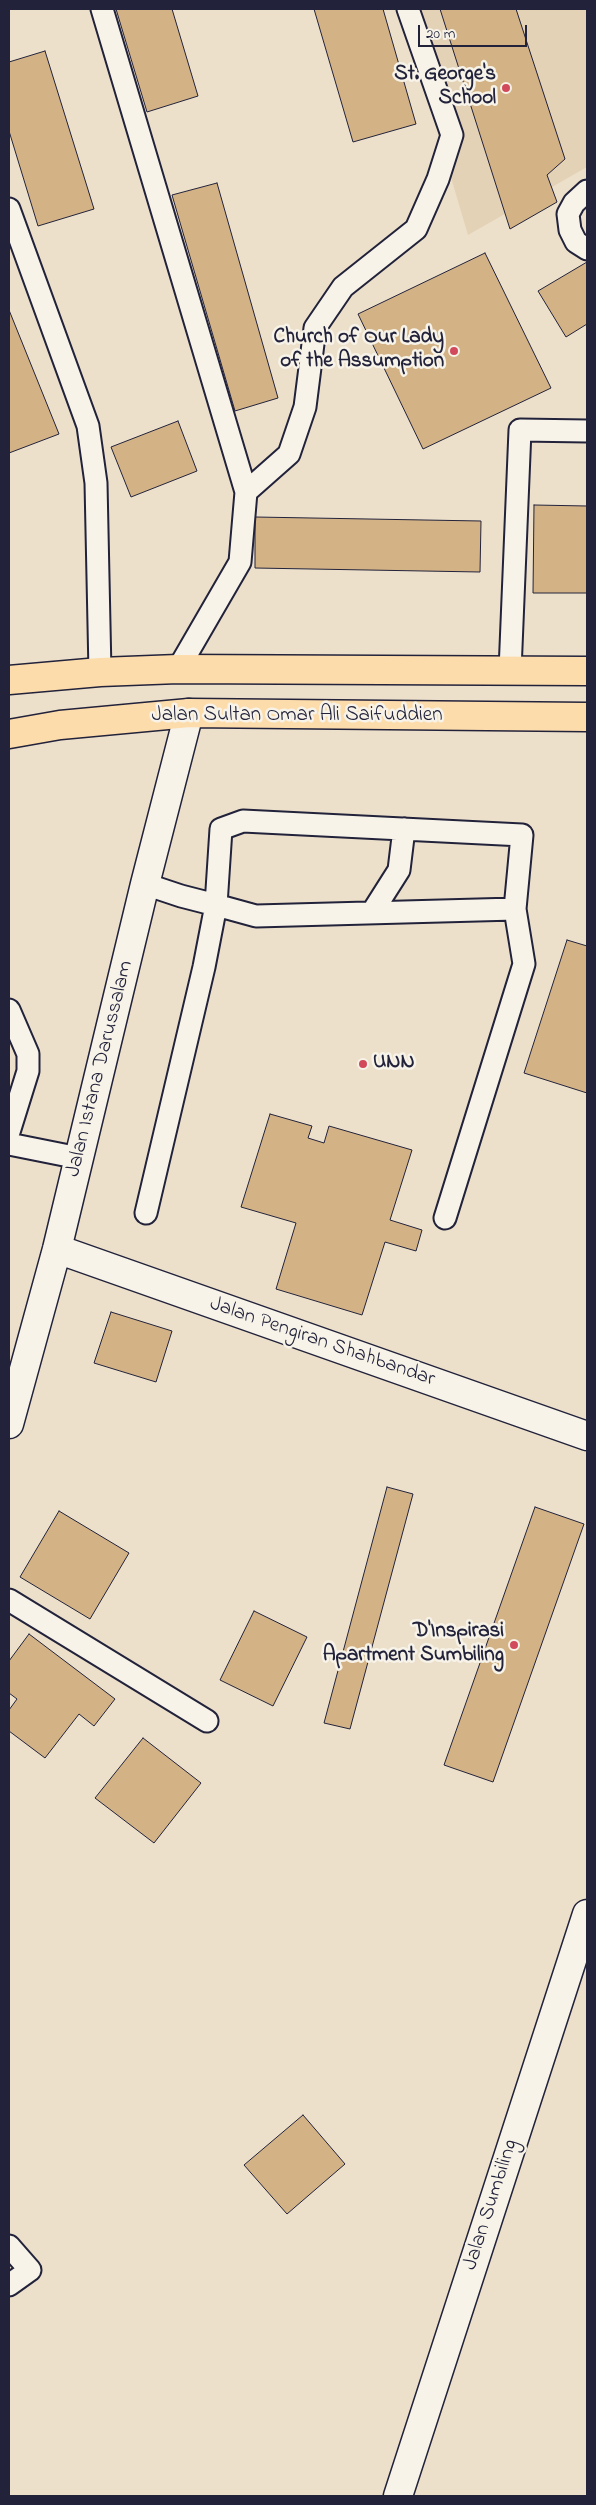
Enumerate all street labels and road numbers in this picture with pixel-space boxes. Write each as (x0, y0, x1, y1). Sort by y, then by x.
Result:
street label: Jalan Sultan Omar Ali Saifuddien (151, 704, 443, 730)
street label: Jalan Istana Darussalam (62, 958, 140, 1180)
street label: Jalan Pengiran Shahbandar (206, 1293, 438, 1393)
street label: Jalan Sumbiling (459, 2137, 525, 2273)

